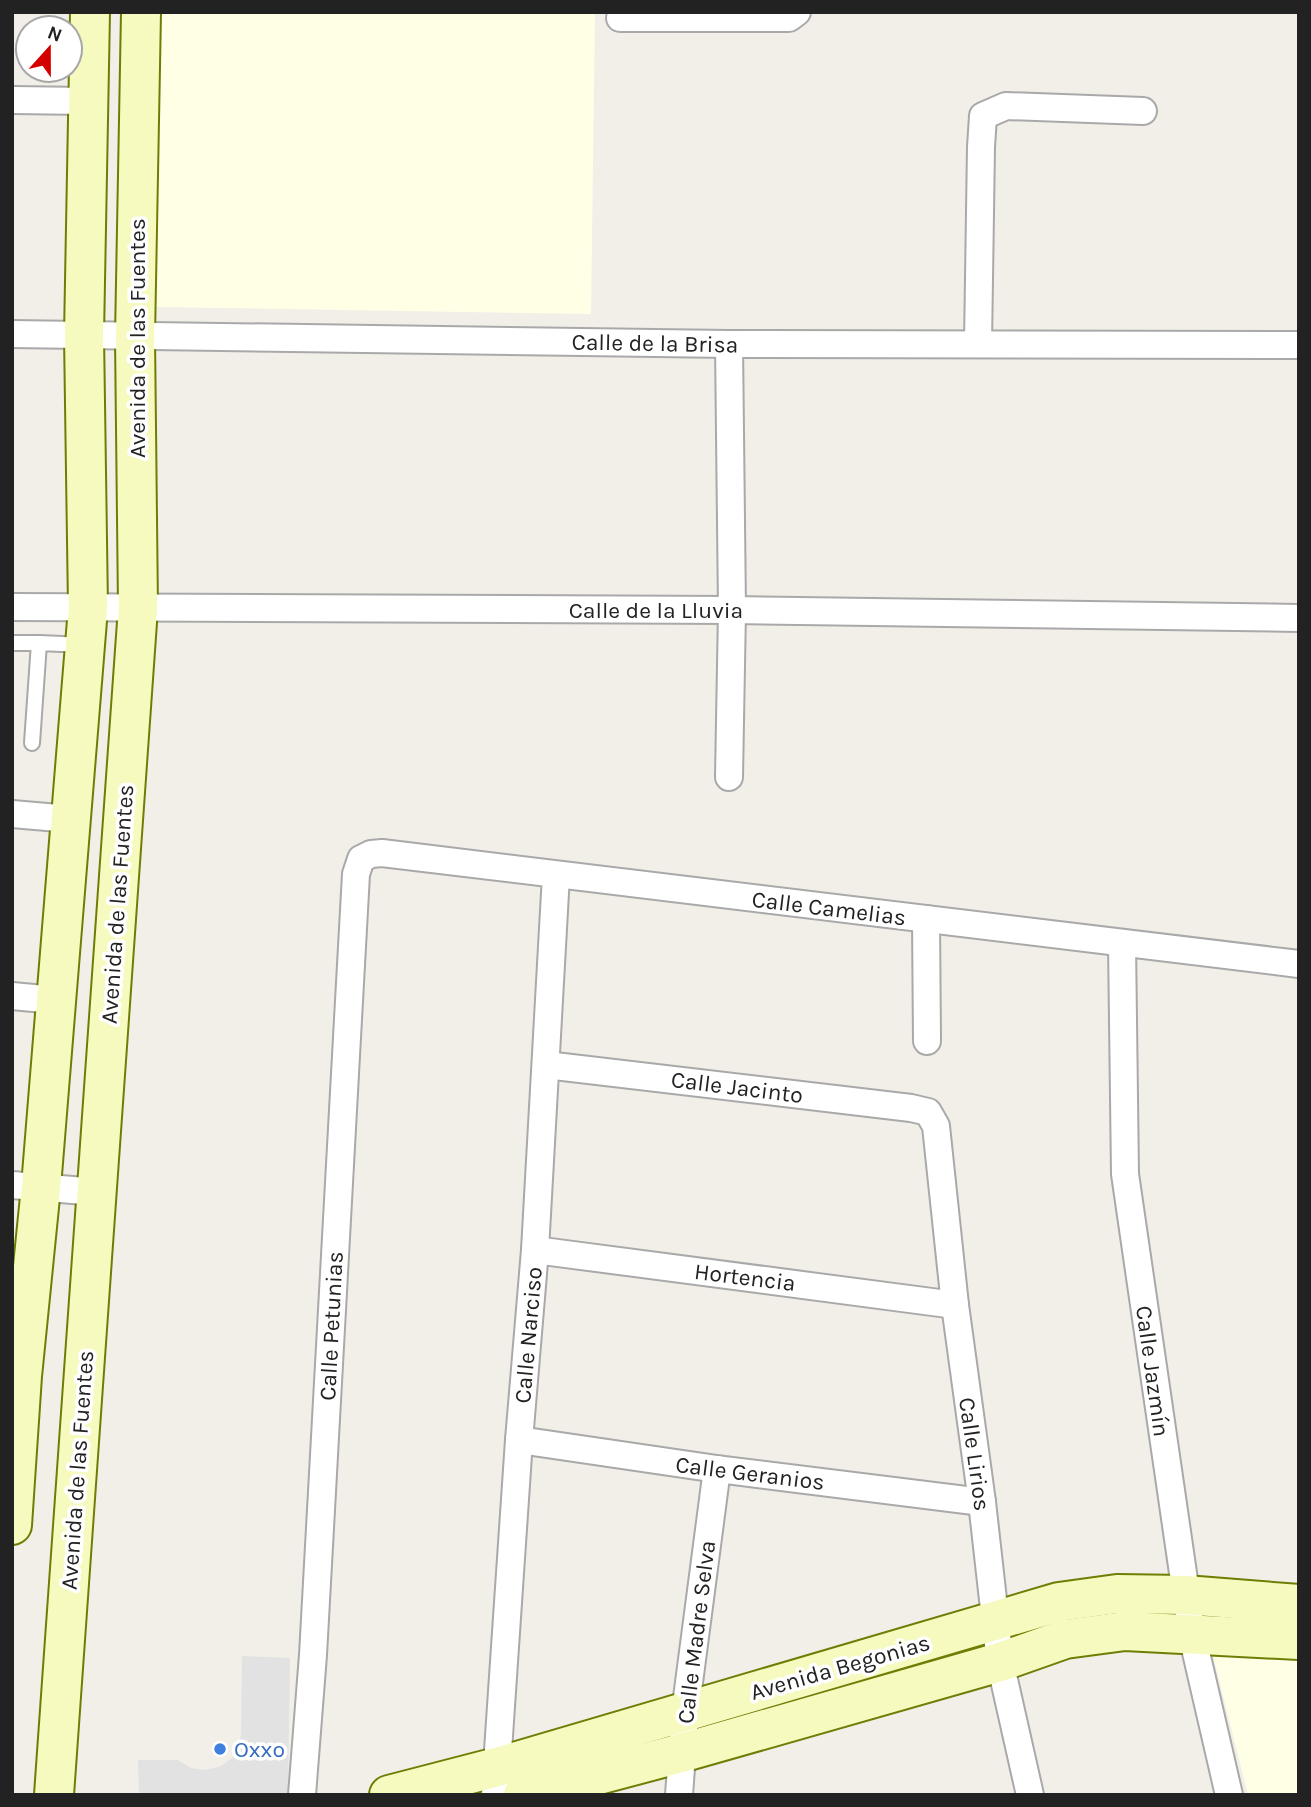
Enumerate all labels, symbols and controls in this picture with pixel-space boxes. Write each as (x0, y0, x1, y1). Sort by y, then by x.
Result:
north arrow (14, 14, 84, 84)
text: N (44, 21, 65, 47)
street label: Avenida de las Fuentes (124, 218, 151, 458)
street label: Calle de la Brisa (571, 329, 739, 358)
street label: Calle de la Lluvia (569, 597, 743, 624)
street label: Avenida de las Fuentes (96, 783, 139, 1025)
street label: Calle Camelias (750, 886, 908, 931)
street label: Calle Jacinto (669, 1066, 804, 1109)
street label: Calle Petunias (314, 1251, 349, 1401)
street label: Hortencia (693, 1258, 797, 1297)
street label: Calle Narciso (509, 1266, 548, 1404)
street label: Calle Jazmín (1130, 1304, 1175, 1438)
street label: Avenida de las Fuentes (56, 1349, 99, 1591)
street label: Calle Lirios (953, 1396, 996, 1513)
street label: Calle Geranios (674, 1451, 826, 1496)
street label: Calle Madre Selva (672, 1539, 721, 1725)
street label: Avenida Begonias (747, 1629, 933, 1706)
place label: Oxxo (234, 1736, 285, 1763)
marker: Oxxo (212, 1741, 228, 1757)

